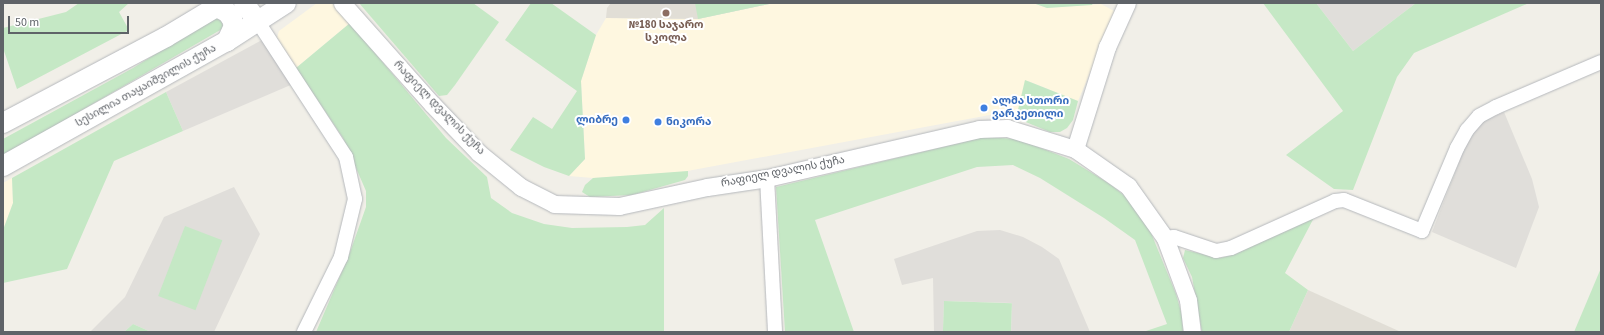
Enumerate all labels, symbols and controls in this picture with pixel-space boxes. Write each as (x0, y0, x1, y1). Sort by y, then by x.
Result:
scale bar (10, 8, 131, 34)
marker: №180 საჯარო სკოლა (661, 8, 671, 18)
text: 50 m (15, 14, 39, 31)
place label: №180 საჯარო სკოლა (628, 19, 704, 45)
street label: სესილია თაყაიშვილის ქუჩა (73, 42, 219, 130)
street label: რაფიელ დვალის ქუჩა (391, 58, 487, 158)
place label: ალმა სთორი ვარკეთილი (992, 95, 1069, 121)
marker: ალმა სთორი ვარკეთილი (979, 103, 989, 113)
place label: ლიბრე (576, 113, 618, 127)
marker: ლიბრე (621, 115, 631, 125)
place label: ნიკორა (666, 115, 711, 129)
marker: ნიკორა (653, 117, 663, 127)
street label: რაფიელ დვალის ქუჩა (720, 154, 846, 190)

